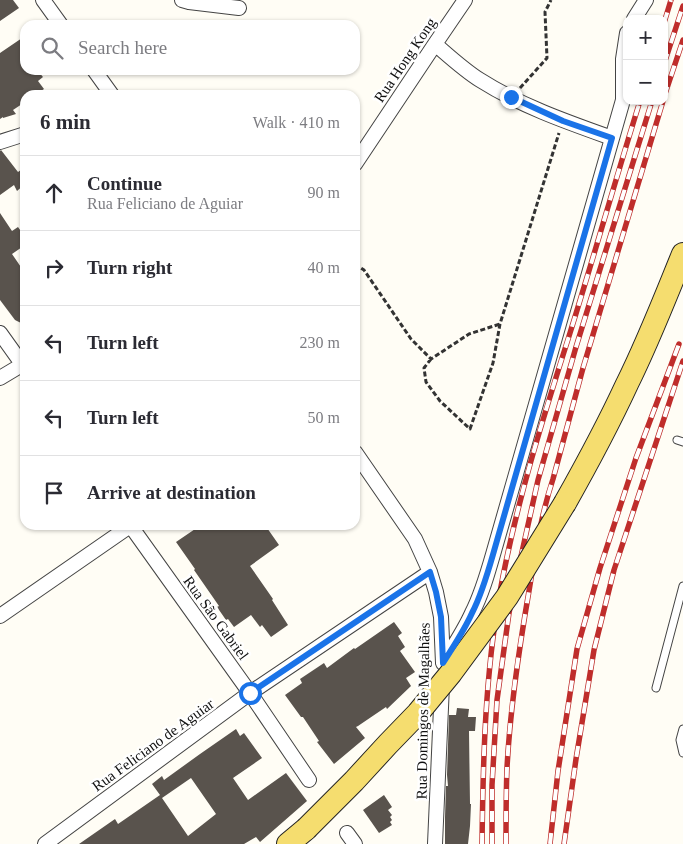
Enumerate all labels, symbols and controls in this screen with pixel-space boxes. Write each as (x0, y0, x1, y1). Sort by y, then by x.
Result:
street label: Rua Hong Kong (371, 14, 439, 105)
map controls (623, 15, 668, 105)
button: + (623, 15, 668, 60)
search box (20, 20, 360, 75)
icon: search (38, 34, 66, 62)
text: Search here (78, 37, 167, 58)
button: − (623, 60, 668, 105)
route end (500, 86, 523, 109)
text: 6 min (40, 110, 91, 134)
text: Walk · 410 m (253, 114, 340, 131)
text: Continue (87, 173, 162, 194)
icon: ahead (40, 179, 68, 207)
text: 90 m (308, 184, 340, 201)
text: Rua Feliciano de Aguiar (87, 195, 243, 212)
icon: right (40, 254, 68, 282)
text: Turn right (87, 257, 172, 278)
text: 40 m (308, 259, 340, 276)
icon: left (40, 329, 68, 357)
text: Turn left (87, 332, 159, 353)
text: 230 m (300, 334, 340, 351)
icon: left (40, 404, 68, 432)
text: Turn left (87, 407, 159, 428)
text: 50 m (308, 409, 340, 426)
icon: arrive (40, 479, 68, 507)
text: Arrive at destination (87, 482, 256, 503)
street label: Rua São Gabriel (180, 573, 252, 663)
street label: Rua Domingos de Magalhães (413, 622, 433, 800)
route start (239, 682, 262, 705)
street label: Rua Feliciano de Aguiar (89, 696, 217, 794)

